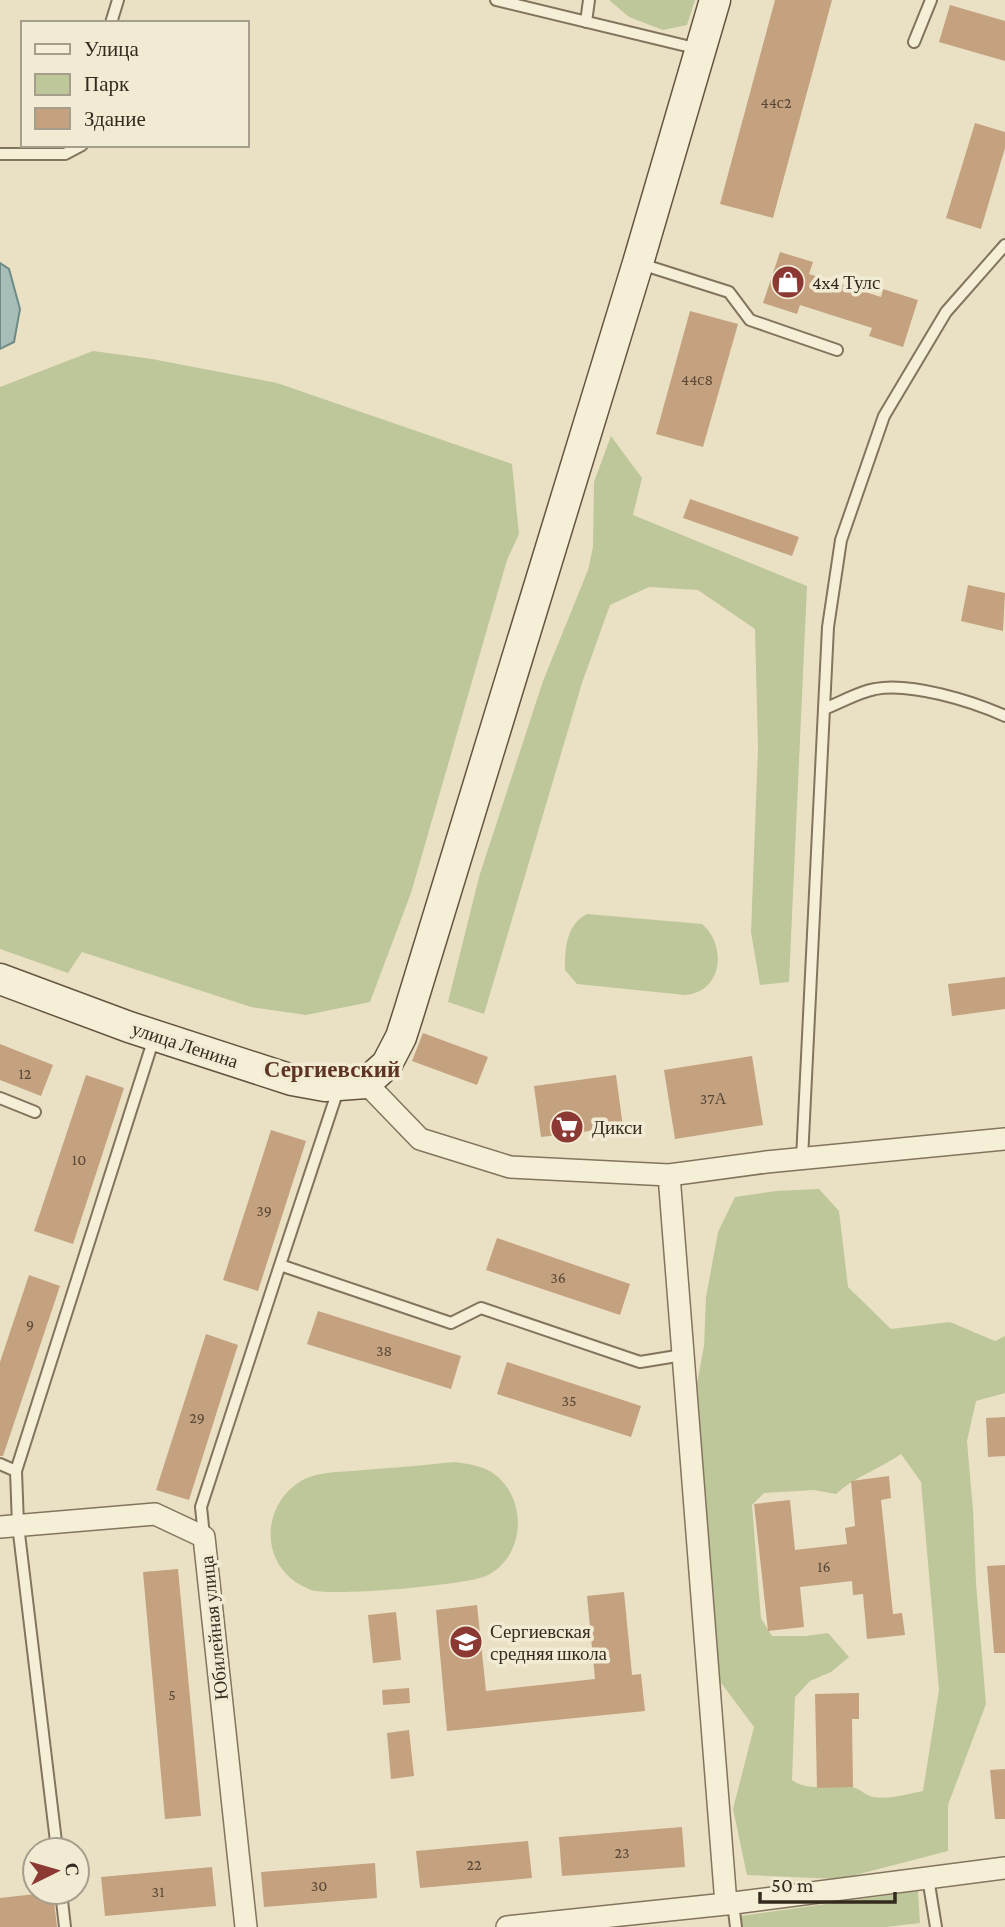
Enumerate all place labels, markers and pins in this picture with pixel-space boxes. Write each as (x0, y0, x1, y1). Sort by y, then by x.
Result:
shop icon: 4x4 Тулс (769, 263, 807, 301)
place label: 4x4 Тулс (812, 272, 881, 293)
supermarket icon: Дикси (548, 1108, 586, 1146)
place label: Дикси (592, 1117, 643, 1138)
place label: Сергиевская средняя школа (490, 1621, 608, 1664)
school or university icon: Сергиевская средняя школа (447, 1623, 485, 1661)

